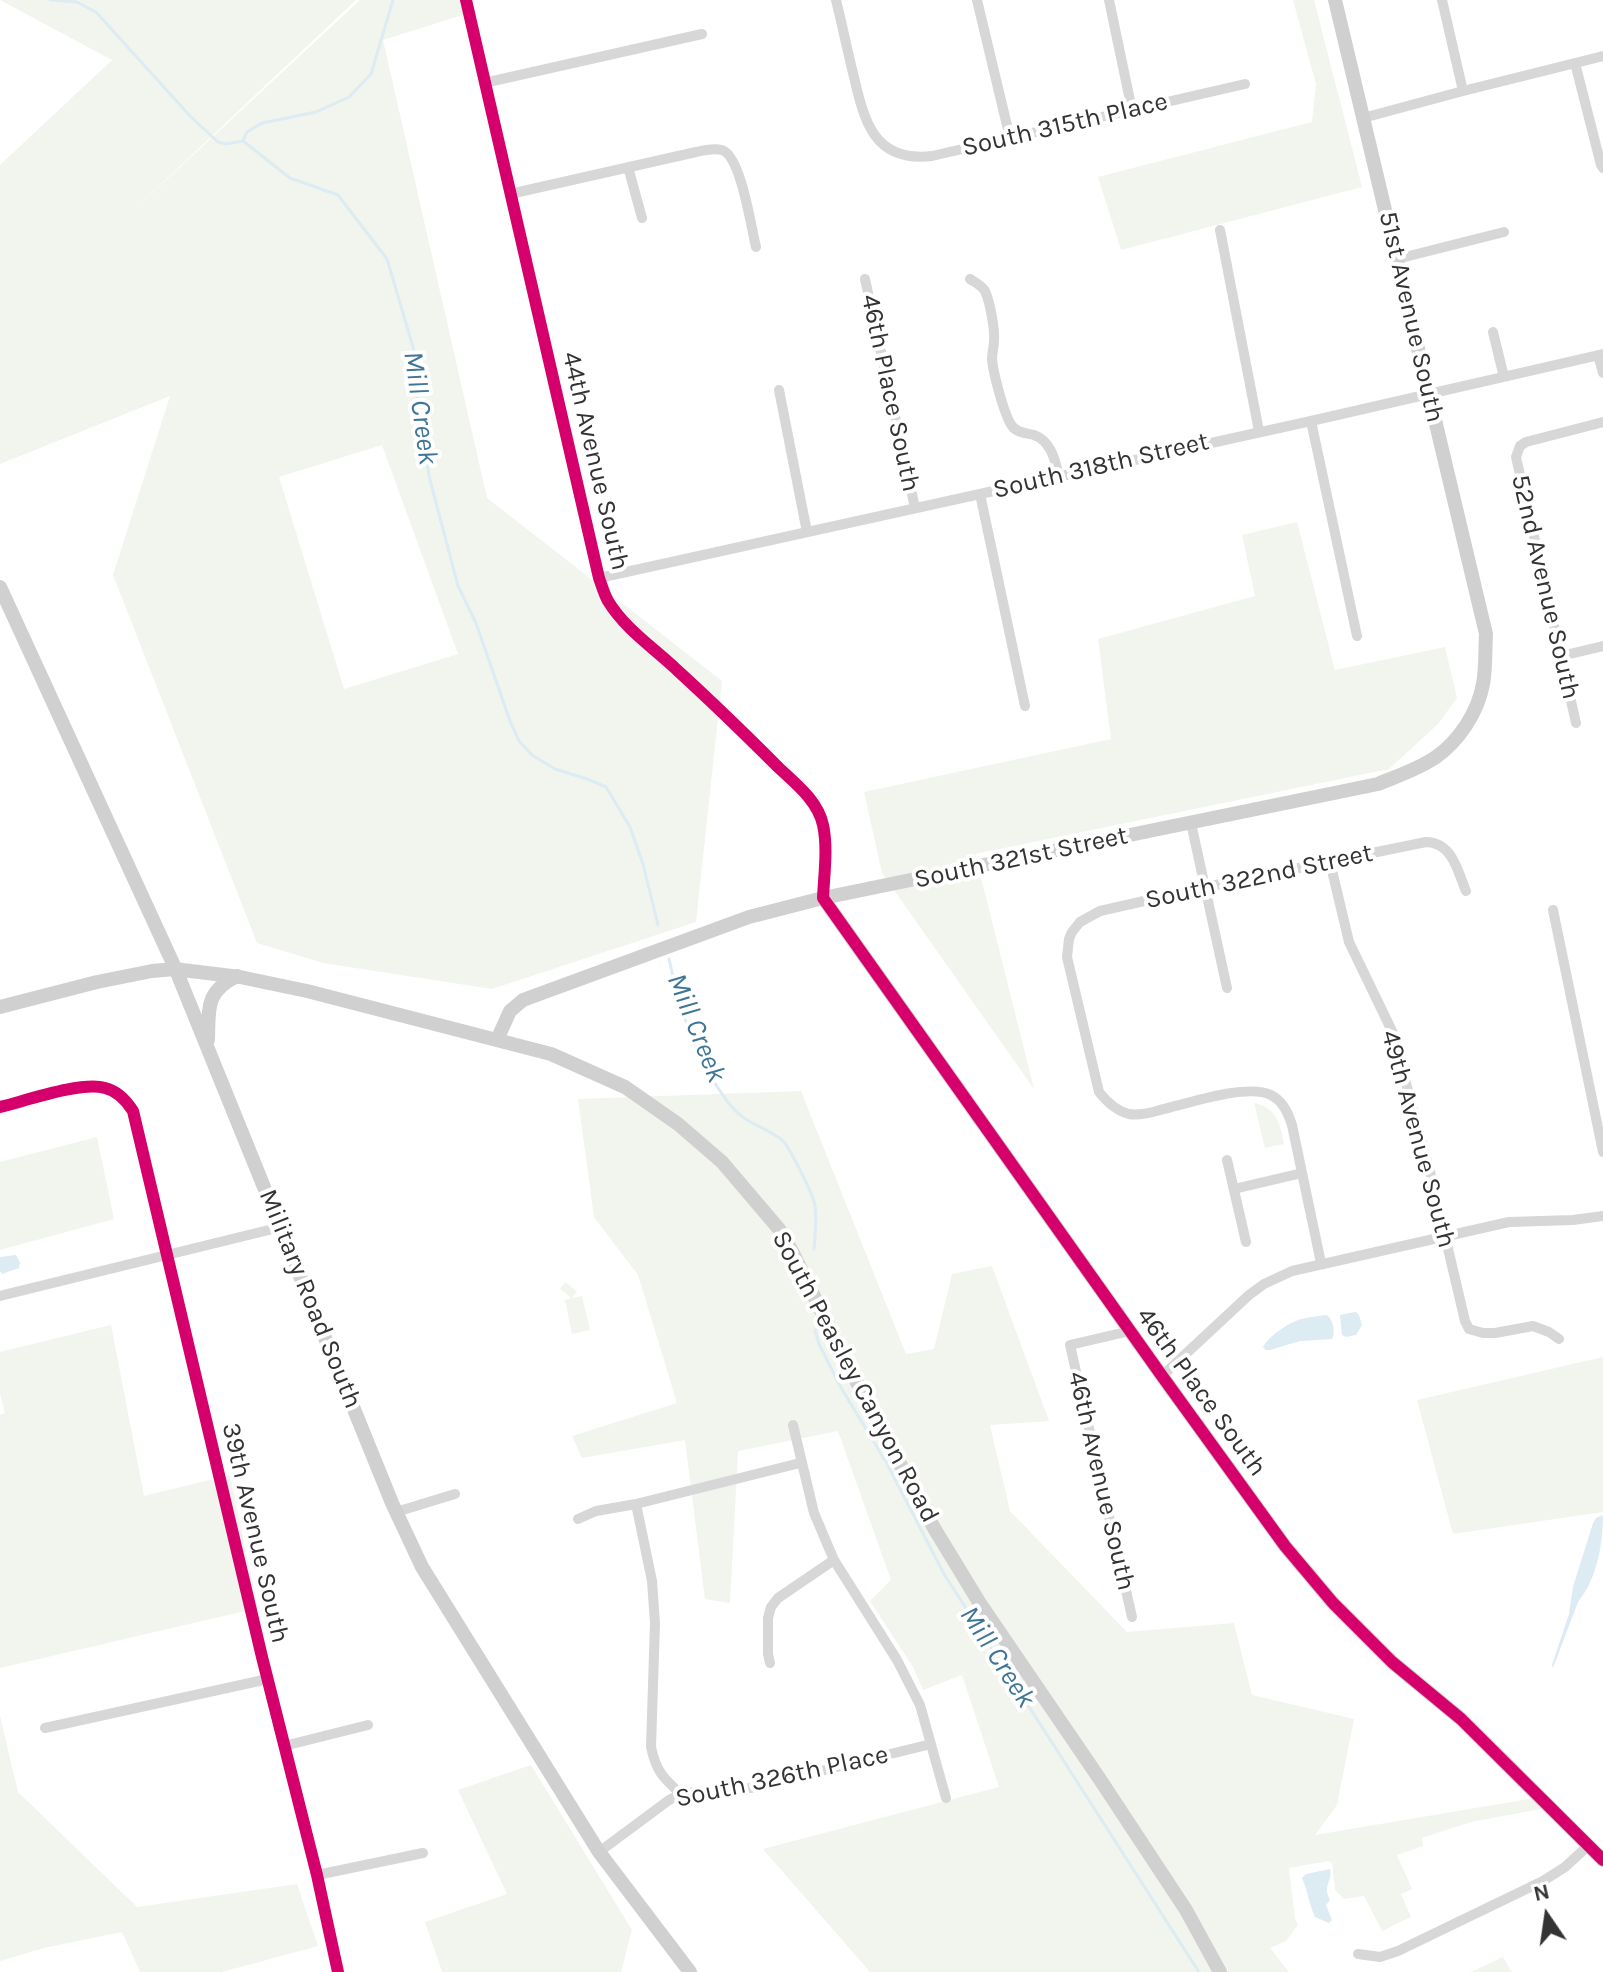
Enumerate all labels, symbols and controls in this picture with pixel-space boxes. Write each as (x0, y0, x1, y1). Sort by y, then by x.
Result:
street label: South 315th Place (959, 86, 1171, 164)
street label: 51st Avenue South (1372, 208, 1450, 426)
street label: 46th Place South (854, 291, 926, 495)
water label: Mill Creek (395, 349, 445, 467)
street label: 44th Avenue South (555, 349, 635, 573)
street label: South 318th Street (990, 426, 1212, 506)
street label: 52nd Avenue South (1504, 471, 1586, 703)
street label: South 321st Street (911, 820, 1131, 896)
street label: South 322nd Street (1143, 838, 1375, 916)
water label: Mill Creek (659, 969, 733, 1087)
street label: 49th Avenue South (1374, 1027, 1462, 1251)
street label: Military Road South (252, 1185, 368, 1413)
street label: South Peasley Canyon Road (765, 1226, 945, 1528)
street label: 46th Place South (1129, 1301, 1273, 1483)
street label: 46th Avenue South (1061, 1368, 1141, 1594)
street label: 39th Avenue South (214, 1420, 296, 1646)
water label: Mill Creek (952, 1600, 1042, 1714)
street label: South 326th Place (673, 1739, 891, 1815)
north arrow (1507, 1876, 1587, 1956)
text: N (1531, 1878, 1552, 1907)

